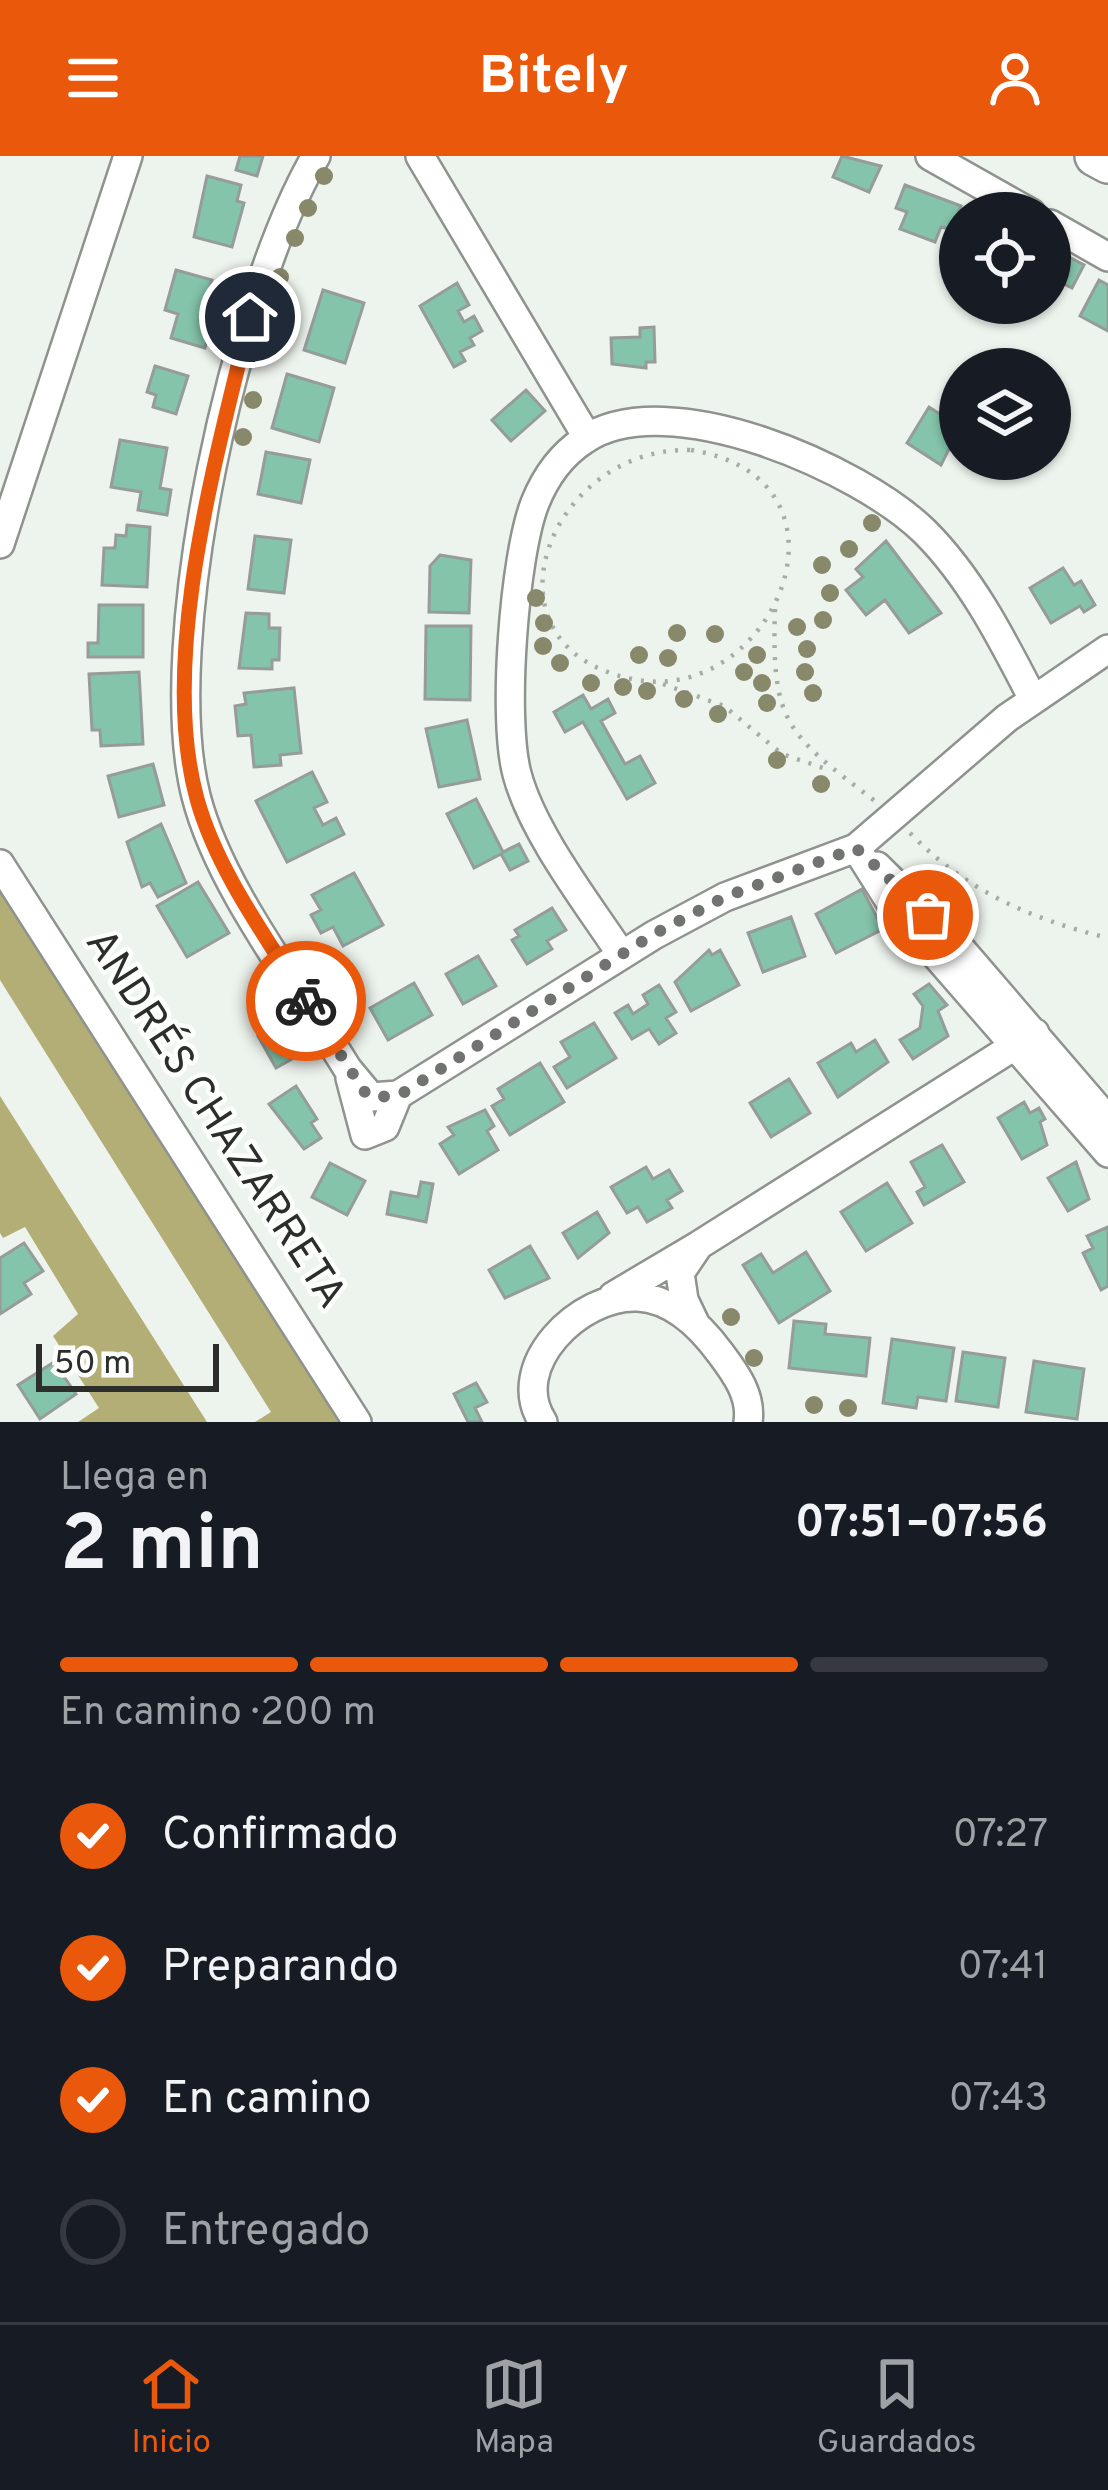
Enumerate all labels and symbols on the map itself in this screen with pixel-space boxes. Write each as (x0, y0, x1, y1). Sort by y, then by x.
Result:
pin (199, 266, 301, 368)
pin (877, 864, 979, 966)
street label: ANDRÉS CHAZARRETA (72, 919, 358, 1320)
courier (246, 941, 366, 1061)
scale bar (36, 1338, 219, 1391)

